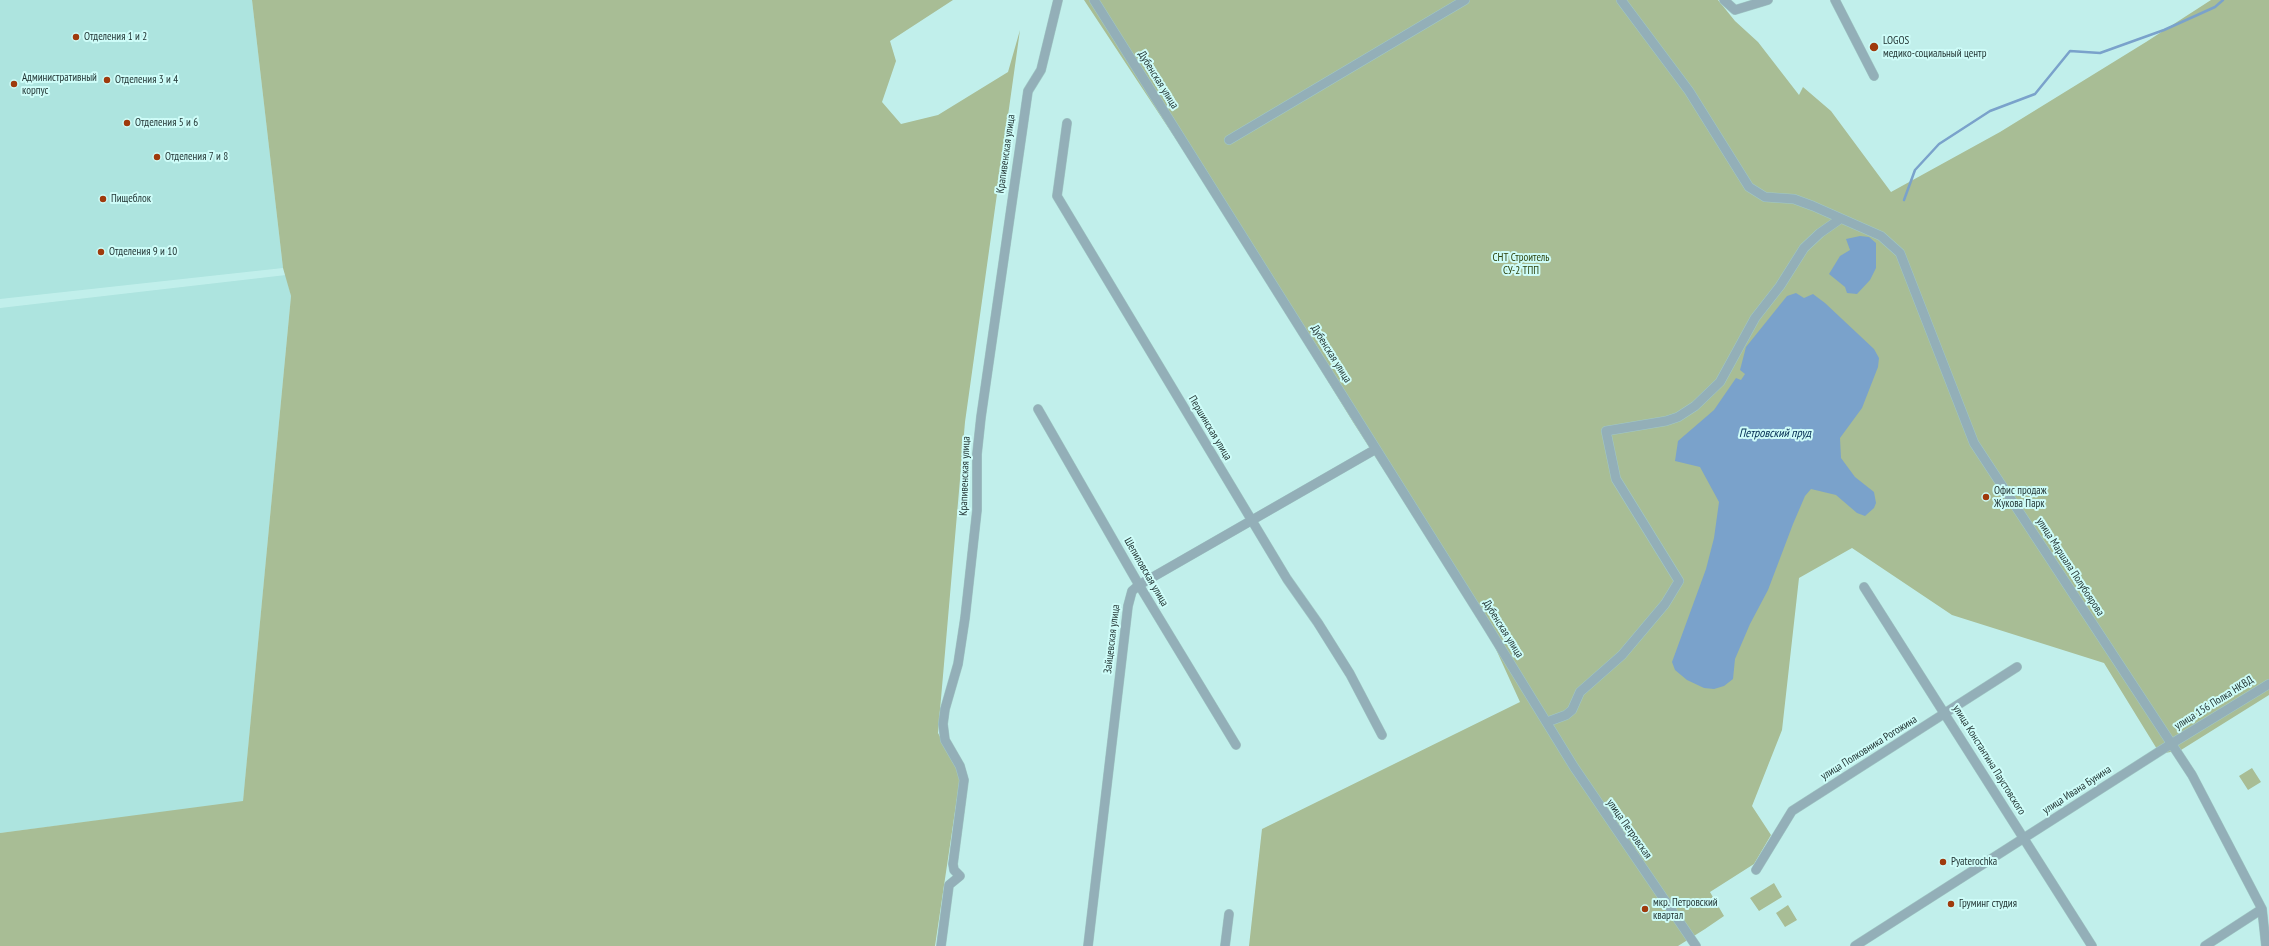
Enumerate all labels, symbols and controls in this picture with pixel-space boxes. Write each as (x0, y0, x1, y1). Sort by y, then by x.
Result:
place label: Отделения 1 и 2 (84, 30, 147, 44)
marker: Отделения 1 и 2 (71, 32, 81, 42)
place label: LOGOS медико-социальный центр (1883, 34, 1986, 60)
marker: LOGOS медико-социальный центр (1868, 41, 1880, 53)
street label: Дубенская улица (1135, 49, 1181, 111)
place label: Административный корпус (22, 71, 97, 97)
place label: Отделения 3 и 4 (115, 73, 178, 87)
marker: Отделения 3 и 4 (102, 75, 112, 85)
marker: Административный корпус (9, 79, 19, 89)
street label: Крапивенская улица (994, 114, 1018, 194)
place label: Отделения 5 и 6 (135, 116, 198, 130)
marker: Отделения 5 и 6 (122, 118, 132, 128)
place label: Отделения 7 и 8 (165, 150, 228, 164)
marker: Отделения 7 и 8 (152, 152, 162, 162)
place label: Пищеблок (111, 192, 151, 206)
marker: Пищеблок (98, 194, 108, 204)
place label: Отделения 9 и 10 (109, 245, 177, 259)
marker: Отделения 9 и 10 (96, 247, 106, 257)
park label: СНТ Строитель СУ-2 ТПП (1493, 251, 1549, 277)
street label: Дубенская улица (1308, 323, 1354, 385)
street label: Першинская улица (1186, 393, 1234, 463)
water label: Петровский пруд (1739, 427, 1811, 441)
street label: Крапивенская улица (957, 436, 973, 516)
place label: Офис продаж Жукова Парк (1994, 484, 2047, 510)
marker: Офис продаж Жукова Парк (1981, 492, 1991, 502)
street label: улица Маршала Полубоярова (2033, 515, 2107, 619)
street label: Шепиловская улица (1121, 535, 1171, 609)
street label: Дубенская улица (1480, 598, 1526, 660)
street label: Зайцевская улица (1101, 604, 1123, 674)
street label: улица 156 Полка НКВД (2172, 673, 2256, 733)
street label: улица Константина Паустовского (1950, 703, 2028, 817)
street label: улица Полковника Рогожина (1818, 713, 1920, 783)
street label: улица Ивана Бунина (2040, 763, 2114, 817)
street label: улица Петровская (1604, 797, 1654, 861)
place label: Pyaterochka (1951, 855, 1997, 869)
marker: Pyaterochka (1938, 857, 1948, 867)
place label: мкр. Петровский квартал (1653, 896, 1718, 922)
place label: Груминг студия (1959, 897, 2017, 911)
marker: Груминг студия (1946, 899, 1956, 909)
marker: мкр. Петровский квартал (1640, 904, 1650, 914)

